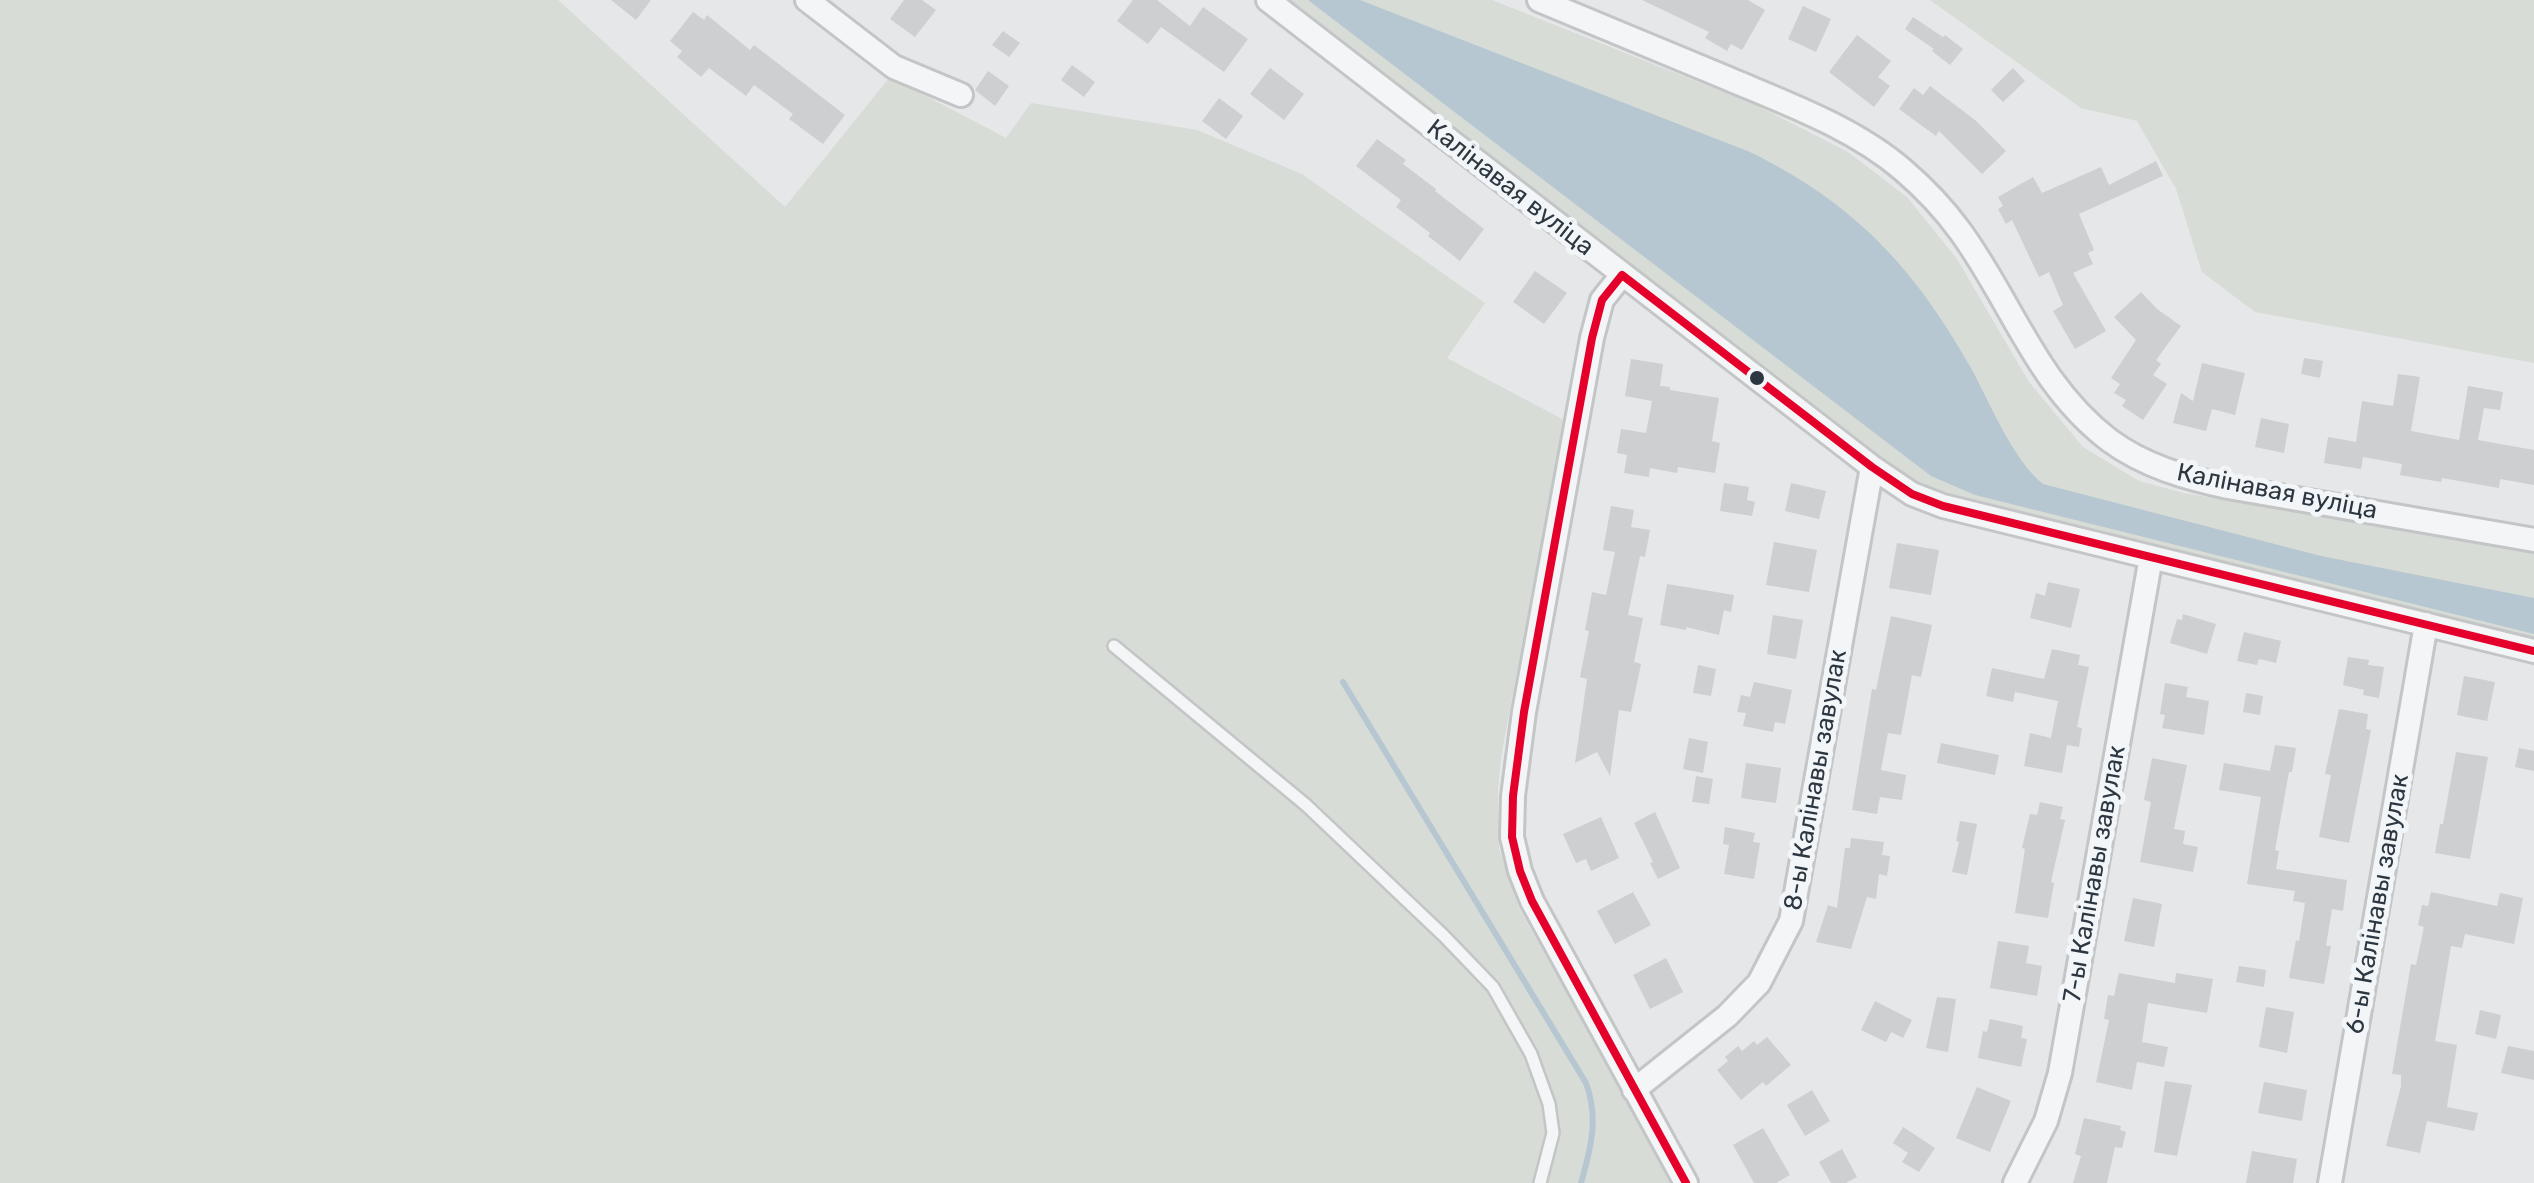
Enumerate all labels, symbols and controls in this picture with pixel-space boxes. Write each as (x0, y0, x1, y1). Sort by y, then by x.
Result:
street label: Калінавая вуліца (1421, 113, 1599, 263)
unlabelled marker (1747, 368, 1767, 388)
street label: Калінавая вуліца (2174, 458, 2380, 526)
street label: 8-ы Калінавы завулак (1778, 647, 1854, 913)
street label: 7-ы Калінавы завулак (2058, 743, 2132, 1005)
street label: 6-ы Калінавы завулак (2340, 772, 2416, 1036)

